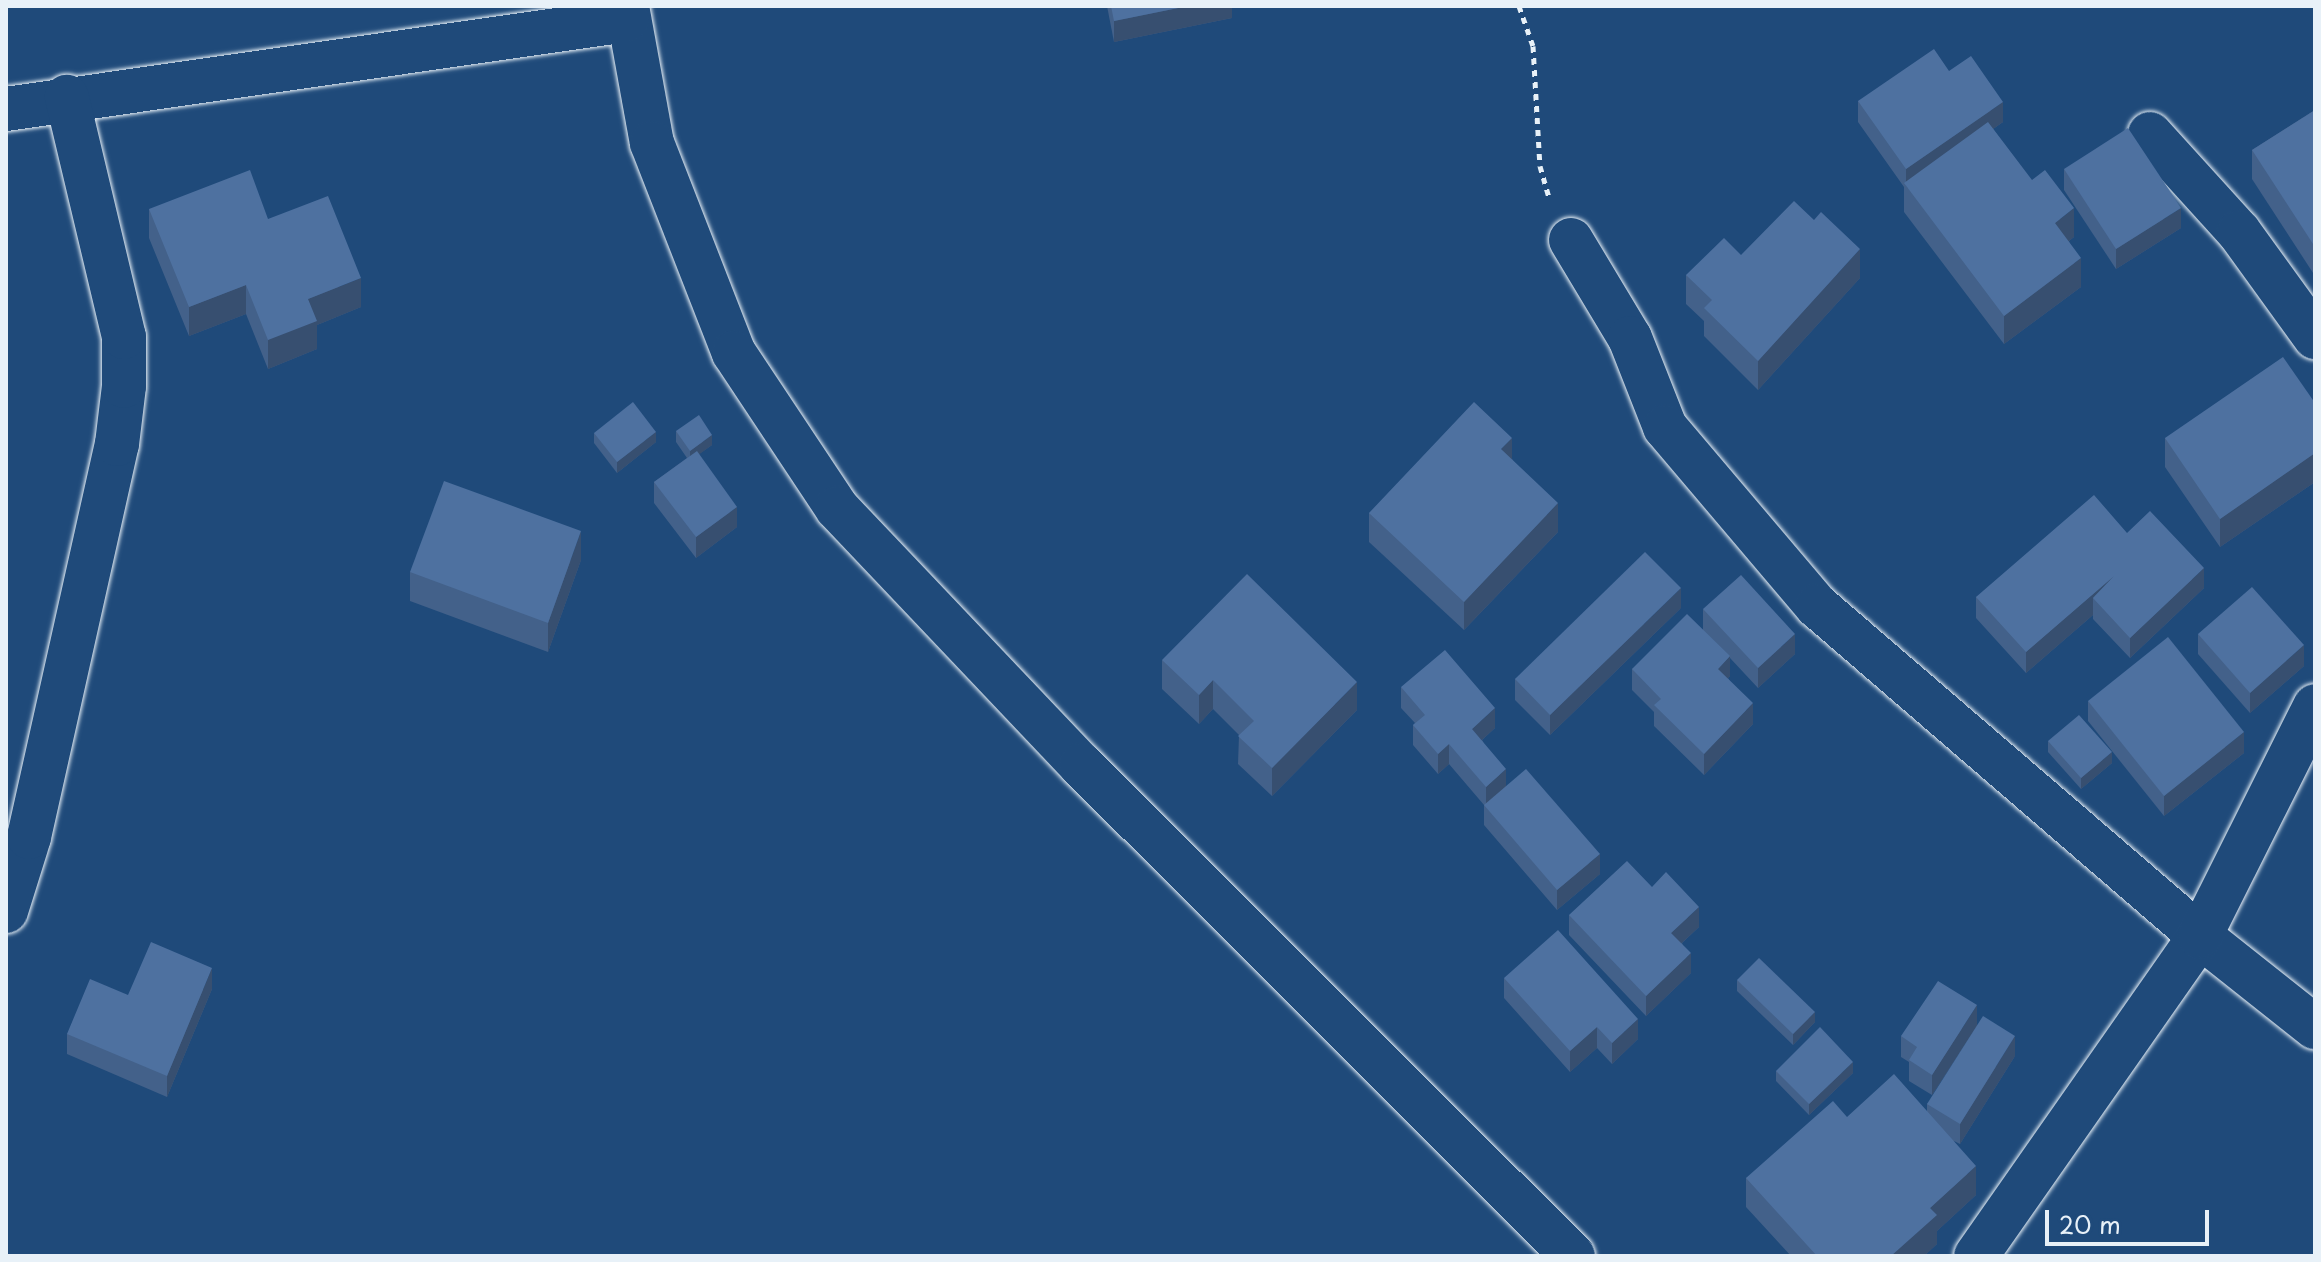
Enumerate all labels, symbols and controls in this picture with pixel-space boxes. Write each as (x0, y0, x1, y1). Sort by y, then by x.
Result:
scale bar (2049, 1194, 2213, 1244)
text: 20 m (2059, 1206, 2121, 1242)

